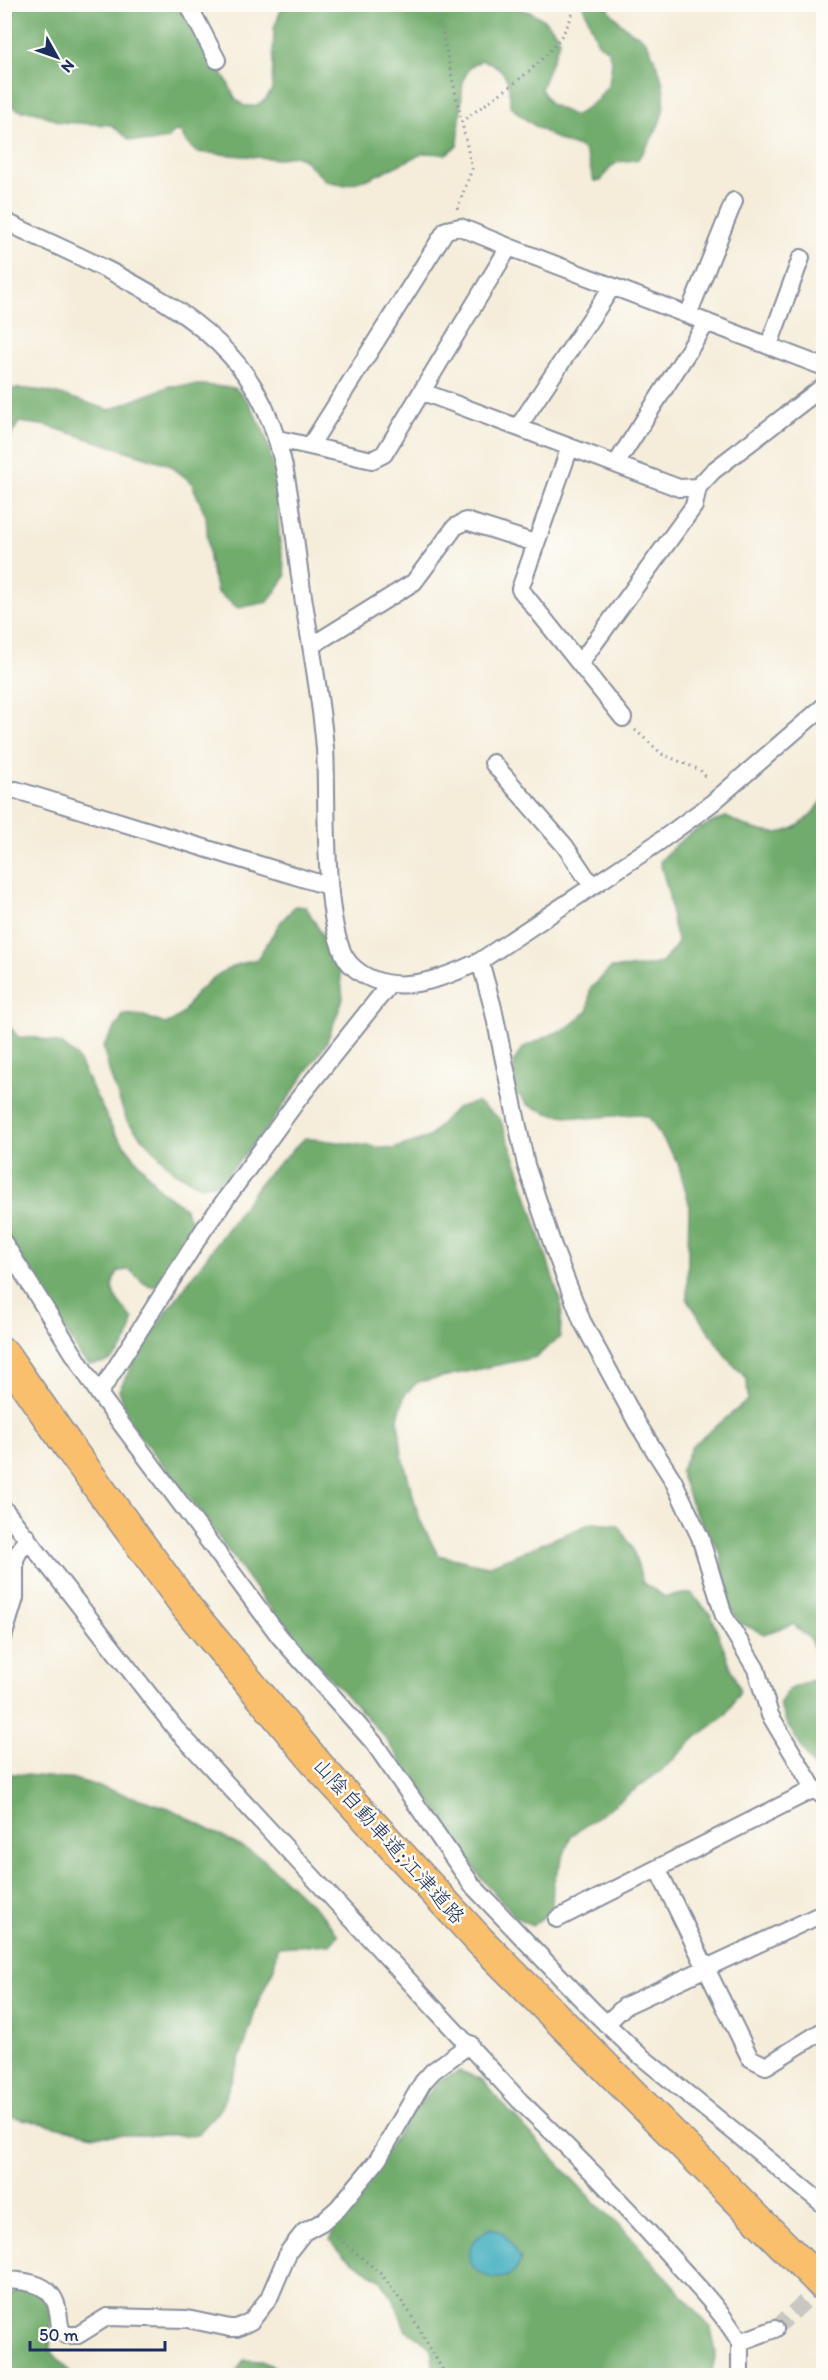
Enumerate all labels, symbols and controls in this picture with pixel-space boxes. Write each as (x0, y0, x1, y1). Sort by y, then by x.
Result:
north arrow (27, 27, 87, 87)
text: N (57, 56, 79, 77)
street label: 山陰自動車道;江津道路 (308, 1752, 471, 1929)
scale bar (30, 2314, 165, 2352)
text: 50 m (39, 2324, 79, 2346)

